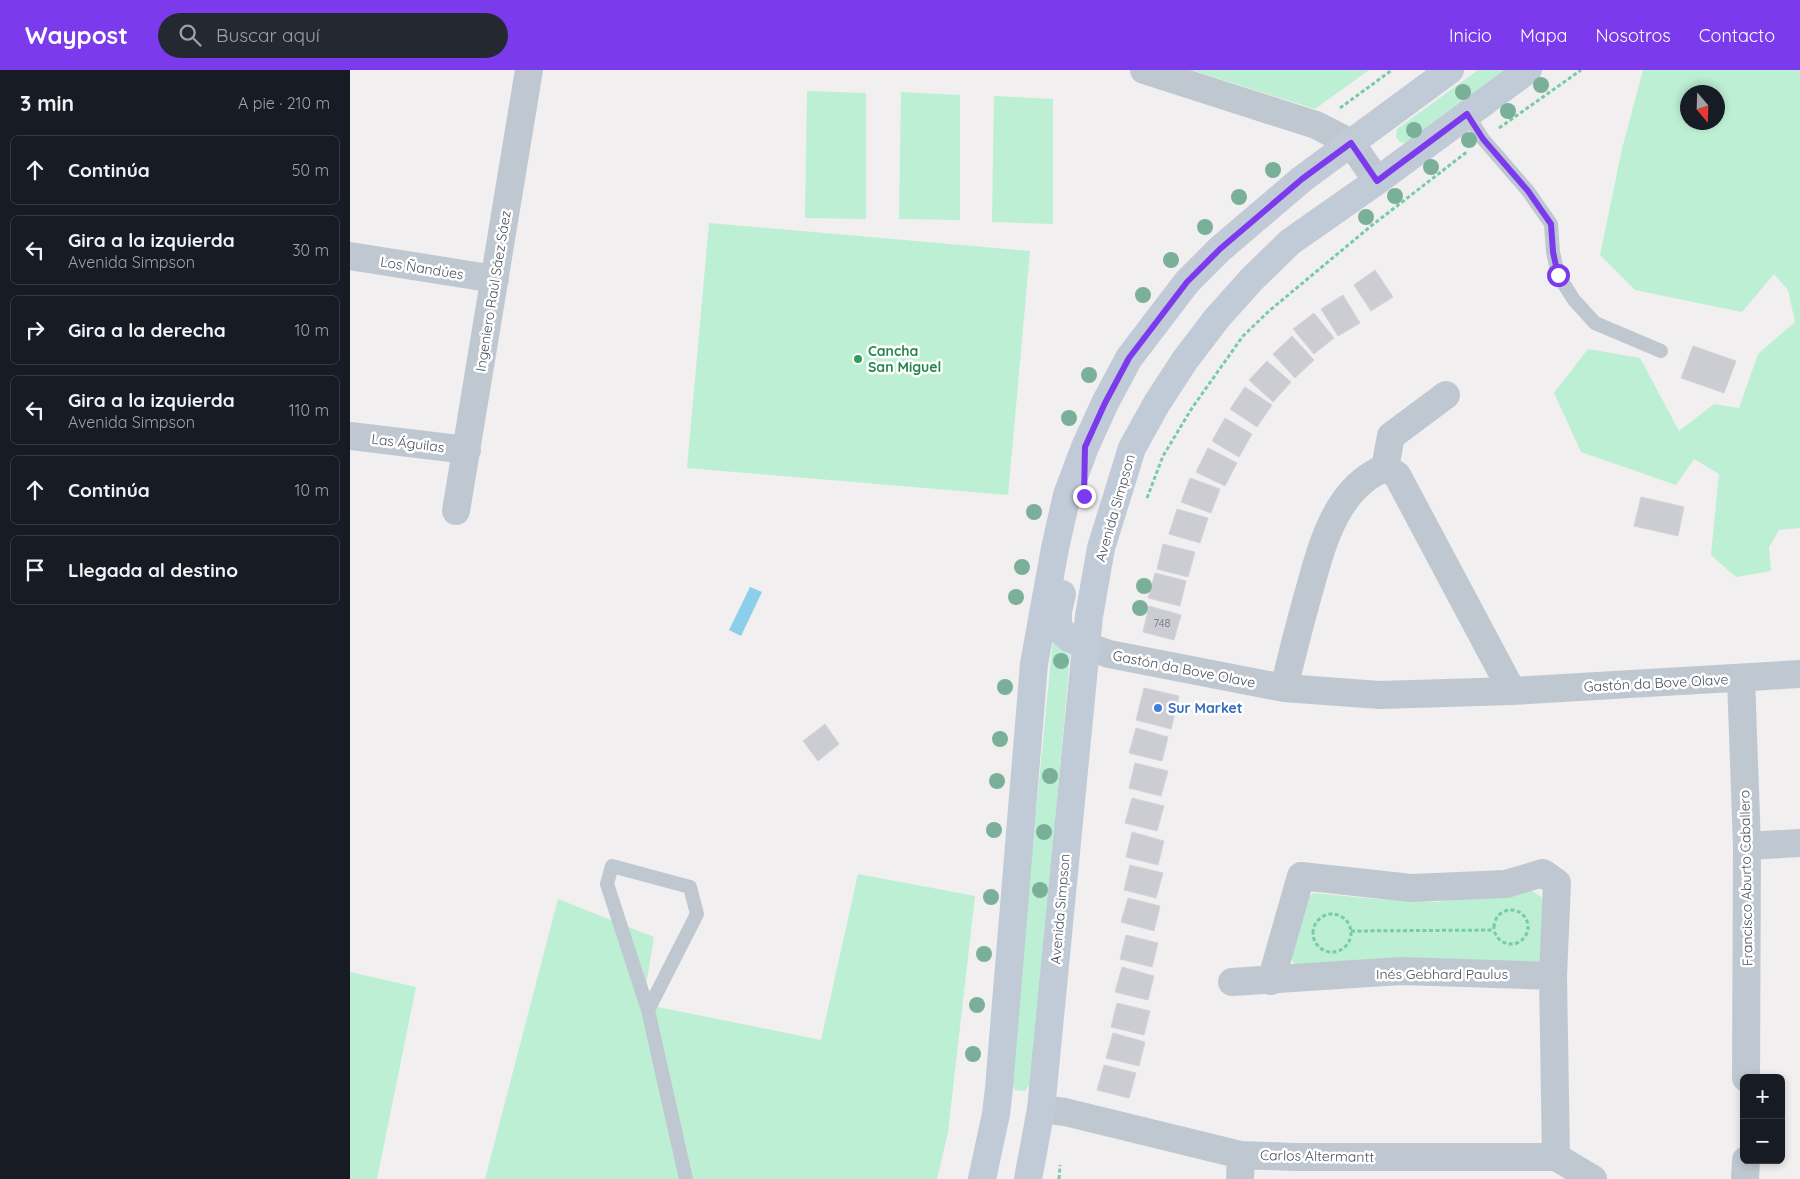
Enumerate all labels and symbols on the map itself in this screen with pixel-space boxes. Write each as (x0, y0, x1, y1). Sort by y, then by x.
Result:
north arrow (1680, 85, 1725, 130)
street label: Ingeniero Raúl Sáez Sáez (471, 209, 515, 373)
street label: Los Ñandúes (379, 253, 465, 283)
route start (1547, 264, 1570, 287)
place label: Cancha San Miguel (868, 342, 941, 376)
marker: Cancha San Miguel (852, 353, 864, 365)
street label: Las Águilas (371, 430, 445, 456)
street label: Avenida Simpson (1091, 452, 1139, 564)
route end (1073, 485, 1096, 508)
house number: 748 (1154, 616, 1171, 630)
street label: Gastón da Bove Olave (1111, 646, 1257, 692)
street label: Gastón da Bove Olave (1583, 670, 1729, 696)
place label: Sur Market (1168, 699, 1243, 717)
marker: Sur Market (1152, 702, 1164, 714)
street label: Francisco Aburto Caballero (1735, 790, 1757, 966)
street label: Avenida Simpson (1046, 853, 1074, 965)
street label: Inés Gebhard Paulus (1376, 965, 1508, 983)
street label: Carlos Altermantt (1260, 1146, 1374, 1166)

